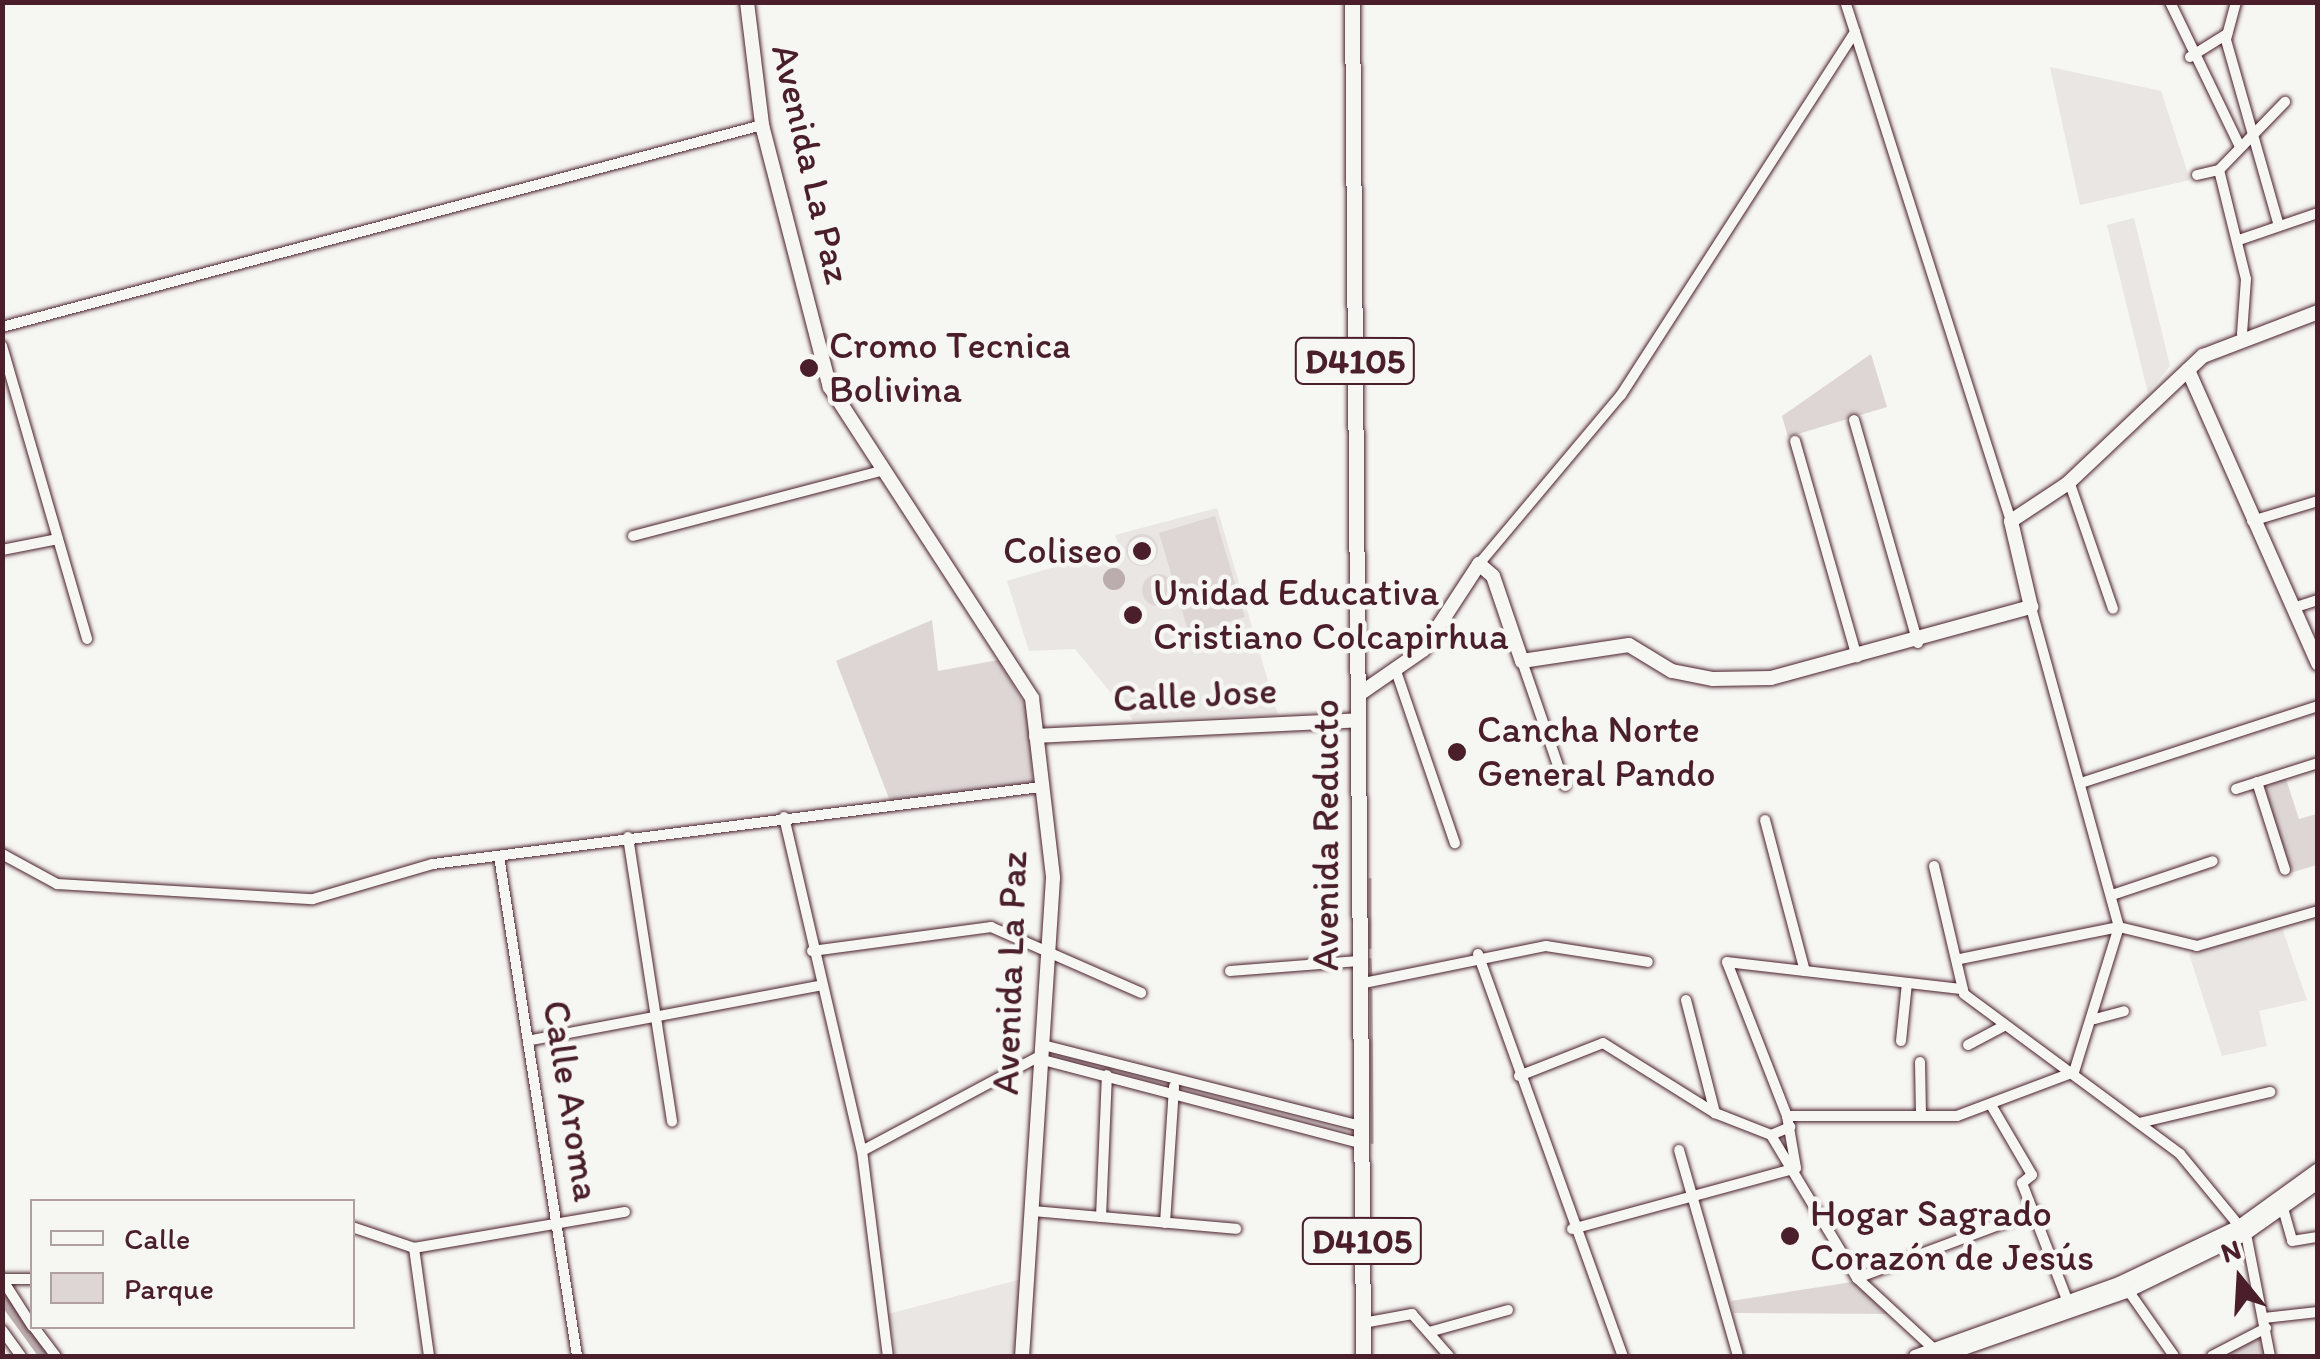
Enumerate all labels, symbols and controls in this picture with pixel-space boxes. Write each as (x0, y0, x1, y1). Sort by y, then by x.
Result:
street label: Avenida La Paz (761, 40, 861, 288)
place label: Cromo Tecnica Bolivina (829, 323, 1067, 412)
road number: D4105 (1292, 331, 1418, 391)
marker: Cromo Tecnica Bolivina (798, 357, 820, 379)
place label: Coliseo (1003, 528, 1122, 574)
marker: Coliseo (1131, 540, 1153, 562)
place label: Unidad Educativa Cristiano Colcapirhua (1153, 570, 1506, 659)
marker: Unidad Educativa Cristiano Colcapirhua (1122, 604, 1144, 626)
street label: Calle Jose (1112, 668, 1278, 722)
street label: Avenida Reducto (1303, 699, 1349, 971)
place label: Cancha Norte General Pando (1477, 707, 1716, 796)
marker: Cancha Norte General Pando (1446, 741, 1468, 763)
street label: Avenida La Paz (983, 850, 1037, 1096)
street label: Calle Aroma (533, 998, 609, 1204)
place label: Hogar Sagrado Corazón de Jesús (1810, 1191, 2094, 1280)
legend (30, 1199, 355, 1329)
road number: D4105 (1300, 1211, 1424, 1271)
text: Calle (124, 1220, 190, 1257)
marker: Hogar Sagrado Corazón de Jesús (1779, 1225, 1801, 1247)
north arrow (2190, 1229, 2290, 1329)
text: N (2216, 1231, 2245, 1270)
text: Parque (124, 1270, 214, 1307)

